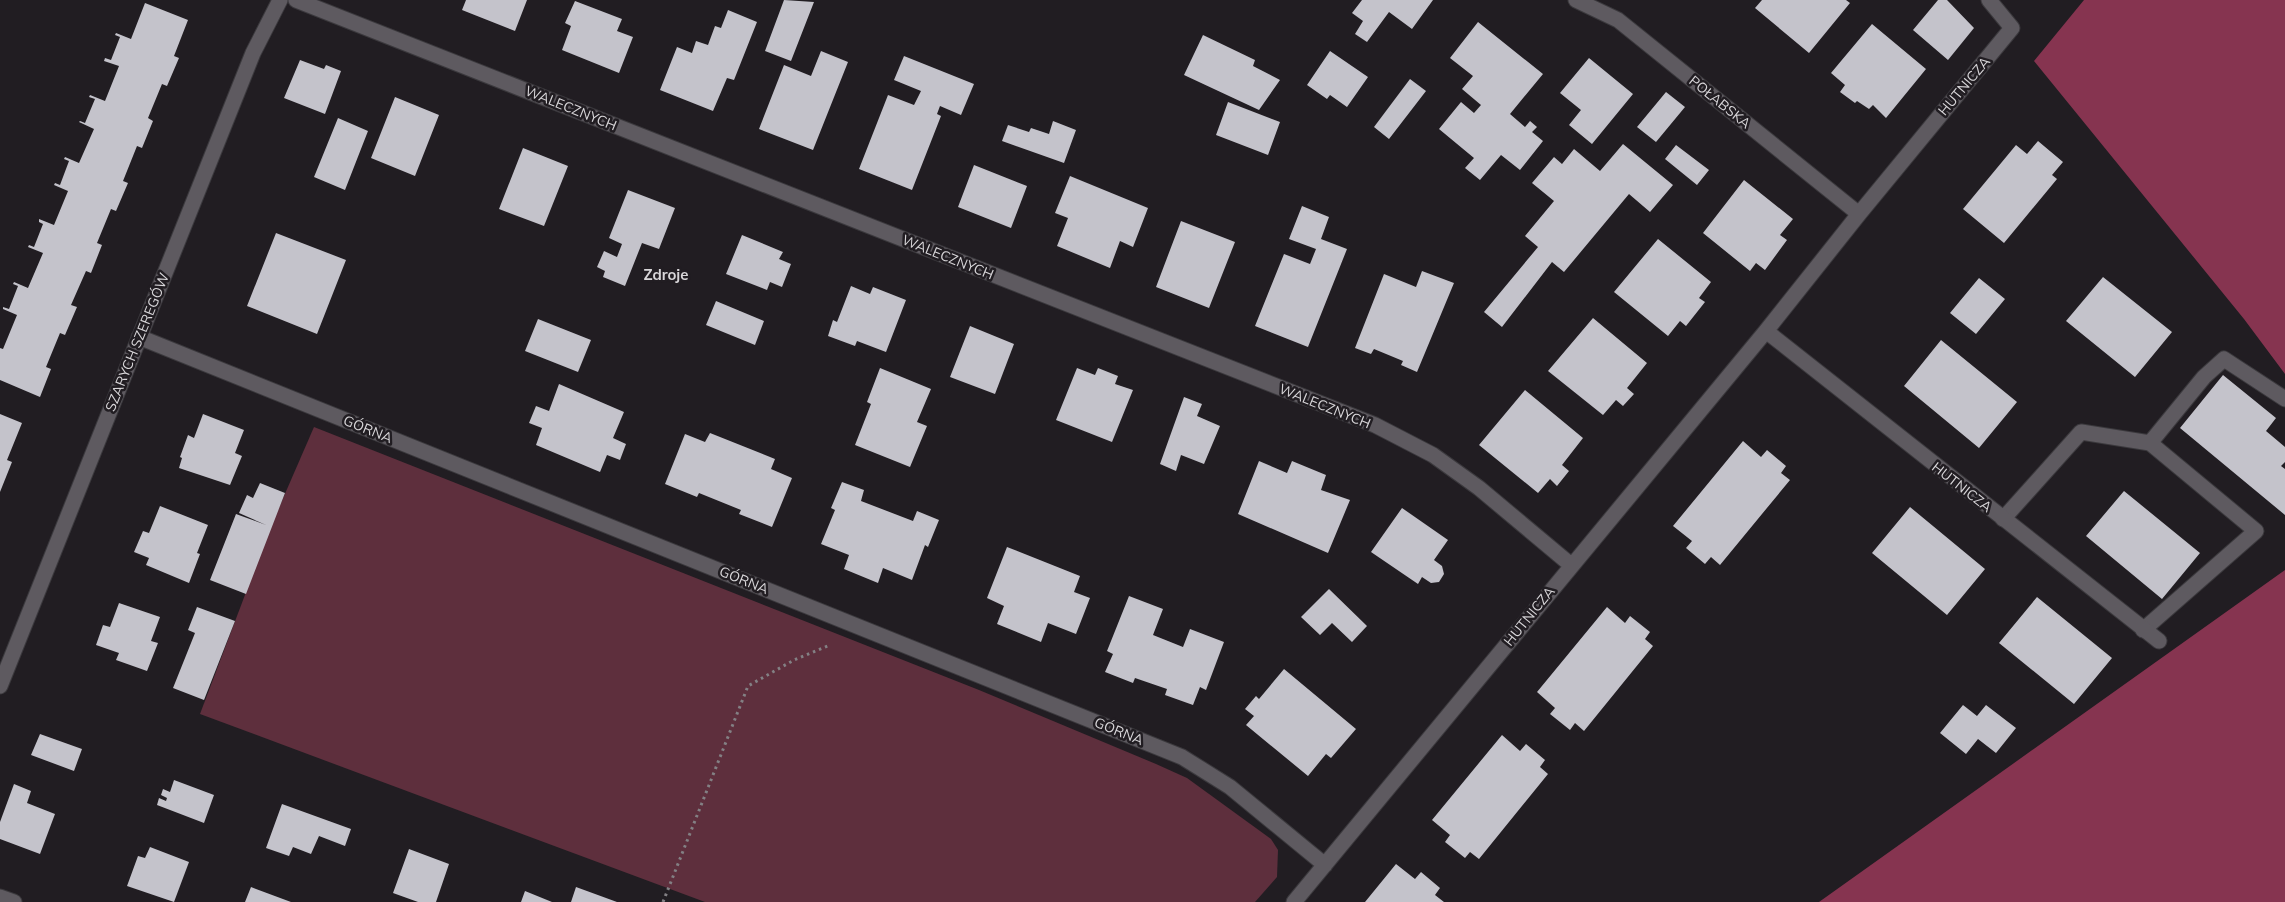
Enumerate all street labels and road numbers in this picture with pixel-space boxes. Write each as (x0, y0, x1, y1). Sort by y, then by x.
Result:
street label: HUTNICZA (1934, 52, 1994, 119)
street label: POŁABSKA (1685, 72, 1755, 133)
street label: WALECZNYCH (522, 81, 620, 135)
street label: WALECZNYCH (899, 230, 997, 284)
street label: SZARYCH SZEREGÓW (101, 270, 173, 414)
street label: WALECZNYCH (1276, 379, 1374, 433)
street label: GÓRNA (341, 411, 396, 447)
street label: HUTNICZA (1928, 458, 1996, 517)
street label: GÓRNA (717, 562, 772, 598)
street label: HUTNICZA (1500, 582, 1559, 649)
street label: GÓRNA (1092, 713, 1147, 749)

